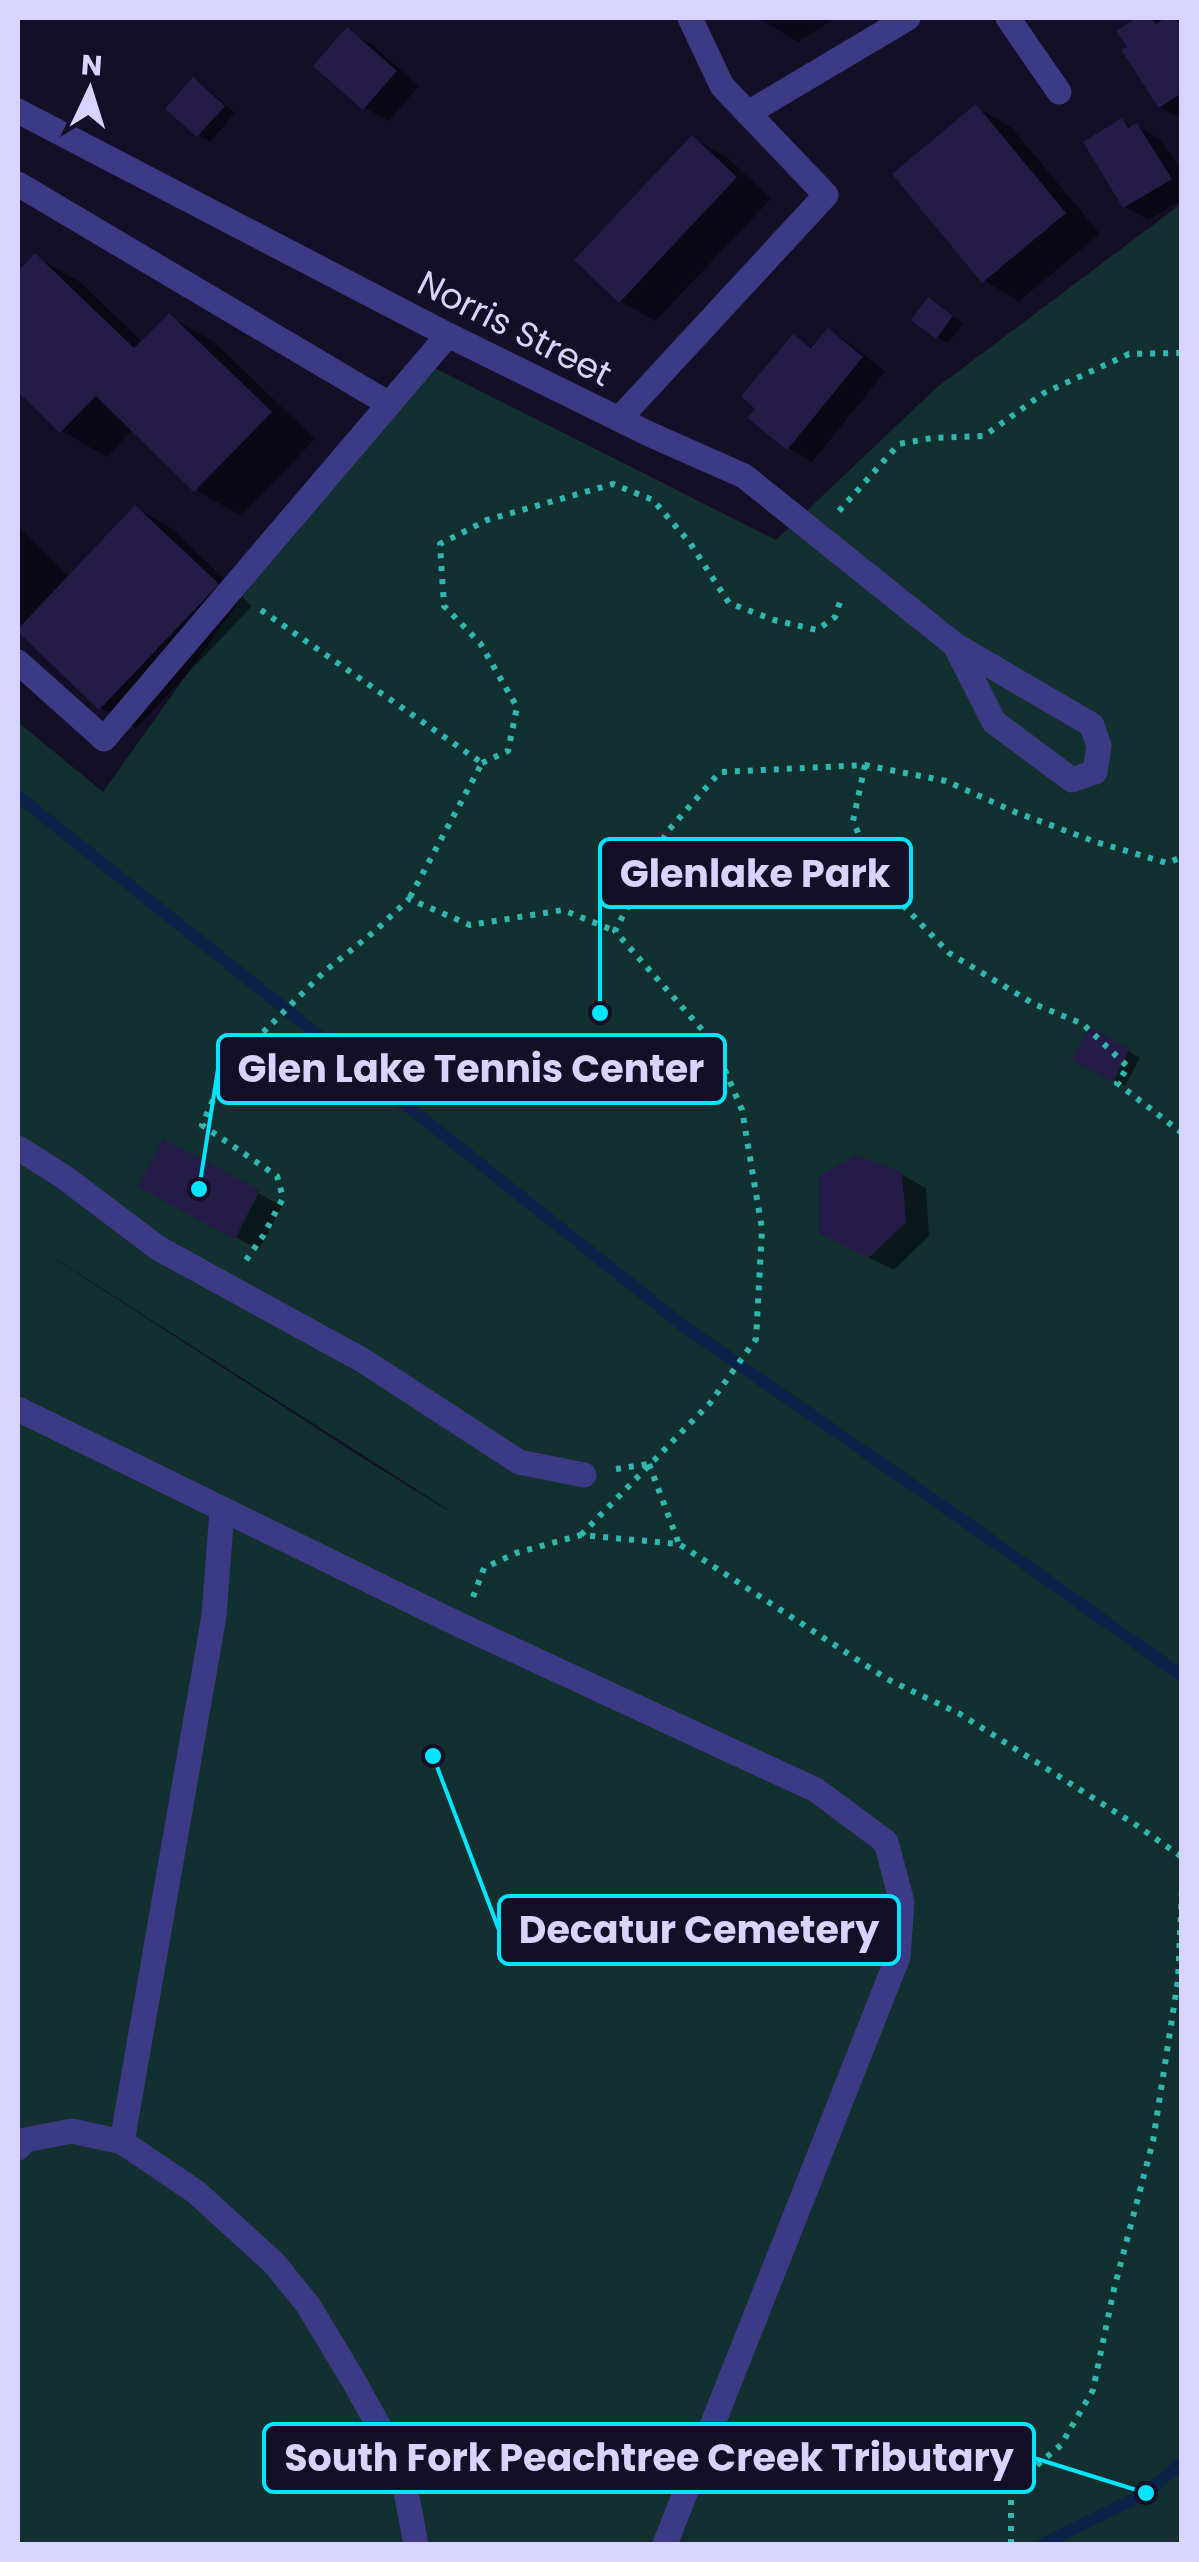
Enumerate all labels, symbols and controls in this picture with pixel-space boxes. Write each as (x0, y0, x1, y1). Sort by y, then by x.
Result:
north arrow (40, 40, 140, 140)
text: N (80, 45, 104, 86)
street label: Norris Street (410, 258, 620, 398)
callout: Glenlake Park (600, 839, 911, 907)
text: Glenlake Park (620, 847, 891, 900)
callout: Glen Lake Tennis Center (218, 1035, 725, 1103)
text: Glen Lake Tennis Center (238, 1042, 704, 1095)
callout: Decatur Cemetery (499, 1896, 899, 1964)
text: Decatur Cemetery (519, 1903, 880, 1956)
callout: South Fork Peachtree Creek Tributary (264, 2424, 1034, 2492)
text: South Fork Peachtree Creek Tributary (284, 2431, 1015, 2484)

